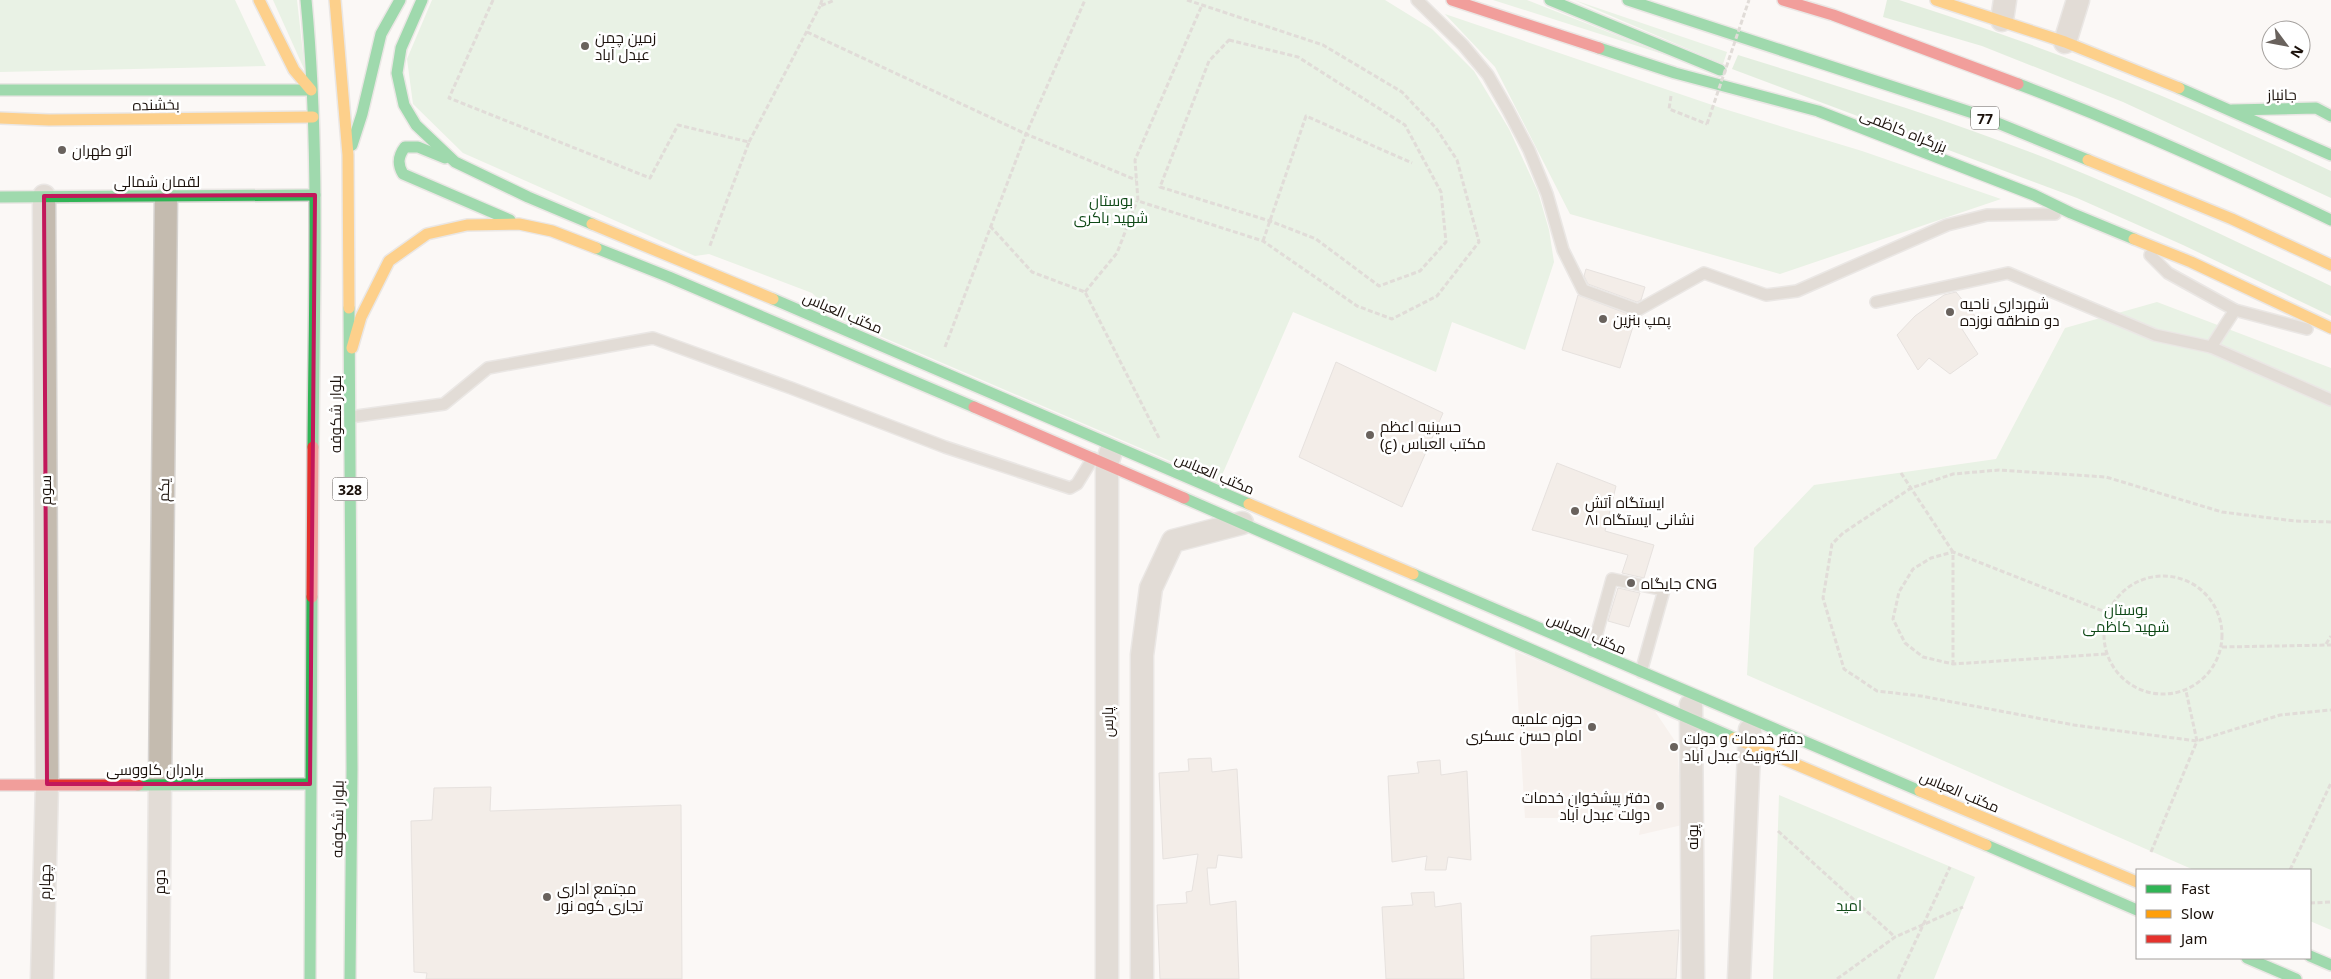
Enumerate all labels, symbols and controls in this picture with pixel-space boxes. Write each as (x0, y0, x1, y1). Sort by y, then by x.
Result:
north arrow (2261, 20, 2311, 70)
place label: زمین چمن عبدل آباد (595, 27, 656, 64)
marker: زمین چمن عبدل آباد (579, 40, 591, 52)
text: N (2286, 42, 2309, 62)
street label: جانباز (2266, 84, 2297, 104)
street label: بخشنده (132, 94, 180, 114)
street label: بزرگراه کاظمی (1857, 103, 1950, 157)
road number: 77 (1971, 106, 1999, 130)
place label: اتو طهران (72, 140, 132, 161)
marker: اتو طهران (56, 144, 68, 156)
street label: لقمان شمالی (114, 171, 200, 192)
park label: بوستان شهید باکری (1074, 190, 1148, 228)
street label: مکتب العباس (800, 286, 886, 339)
place label: شهرداری ناحیه دو منطقه نوزده (1960, 293, 2059, 330)
marker: شهرداری ناحیه دو منطقه نوزده (1944, 306, 1956, 318)
place label: پمپ بنزین (1613, 309, 1671, 330)
marker: پمپ بنزین (1597, 313, 1609, 325)
street label: بلوار شکوفه (325, 375, 345, 453)
place label: حسینیه اعظم مکتب العباس (ع) (1380, 416, 1486, 455)
marker: حسینیه اعظم مکتب العباس (ع) (1364, 429, 1376, 441)
street label: مکتب العباس (1172, 447, 1258, 500)
street label: سوم (35, 475, 56, 505)
street label: یکم (153, 478, 174, 502)
road number: 328 (332, 478, 368, 500)
place label: ایستگاه آتش نشانی ایستگاه ۸۱ (1585, 492, 1695, 530)
marker: ایستگاه آتش نشانی ایستگاه ۸۱ (1569, 505, 1581, 517)
place label: جایگاه CNG (1641, 573, 1717, 593)
marker: جایگاه CNG (1625, 577, 1637, 589)
park label: بوستان شهید کاظمی (2083, 599, 2169, 637)
street label: مکتب العباس (1544, 607, 1630, 660)
street label: پارس (1097, 707, 1118, 737)
place label: حوزه علمیه امام حسن عسکری (1466, 708, 1582, 746)
marker: حوزه علمیه امام حسن عسکری (1586, 721, 1598, 733)
place label: دفتر خدمات و دولت الکترونیک عبدل آباد (1684, 728, 1803, 765)
marker: دفتر خدمات و دولت الکترونیک عبدل آباد (1668, 741, 1680, 753)
street label: برادران کاووسی (106, 759, 204, 780)
street label: مکتب العباس (1917, 765, 2003, 818)
street label: بلوار شکوفه (326, 780, 348, 858)
place label: دفتر پیشخوان خدمات دولت عبدل آباد (1522, 787, 1650, 824)
marker: دفتر پیشخوان خدمات دولت عبدل آباد (1654, 800, 1666, 812)
street label: پونه (1682, 824, 1703, 850)
street label: چهارم (34, 864, 55, 900)
legend (2136, 869, 2311, 959)
street label: دوم (149, 870, 170, 894)
place label: مجتمع اداری تجاری کوه نور (556, 878, 643, 916)
text: Fast (2181, 878, 2210, 898)
marker: مجتمع اداری تجاری کوه نور (541, 891, 553, 903)
park label: امید (1836, 895, 1862, 915)
text: Slow (2181, 903, 2214, 923)
text: Jam (2179, 928, 2208, 948)

